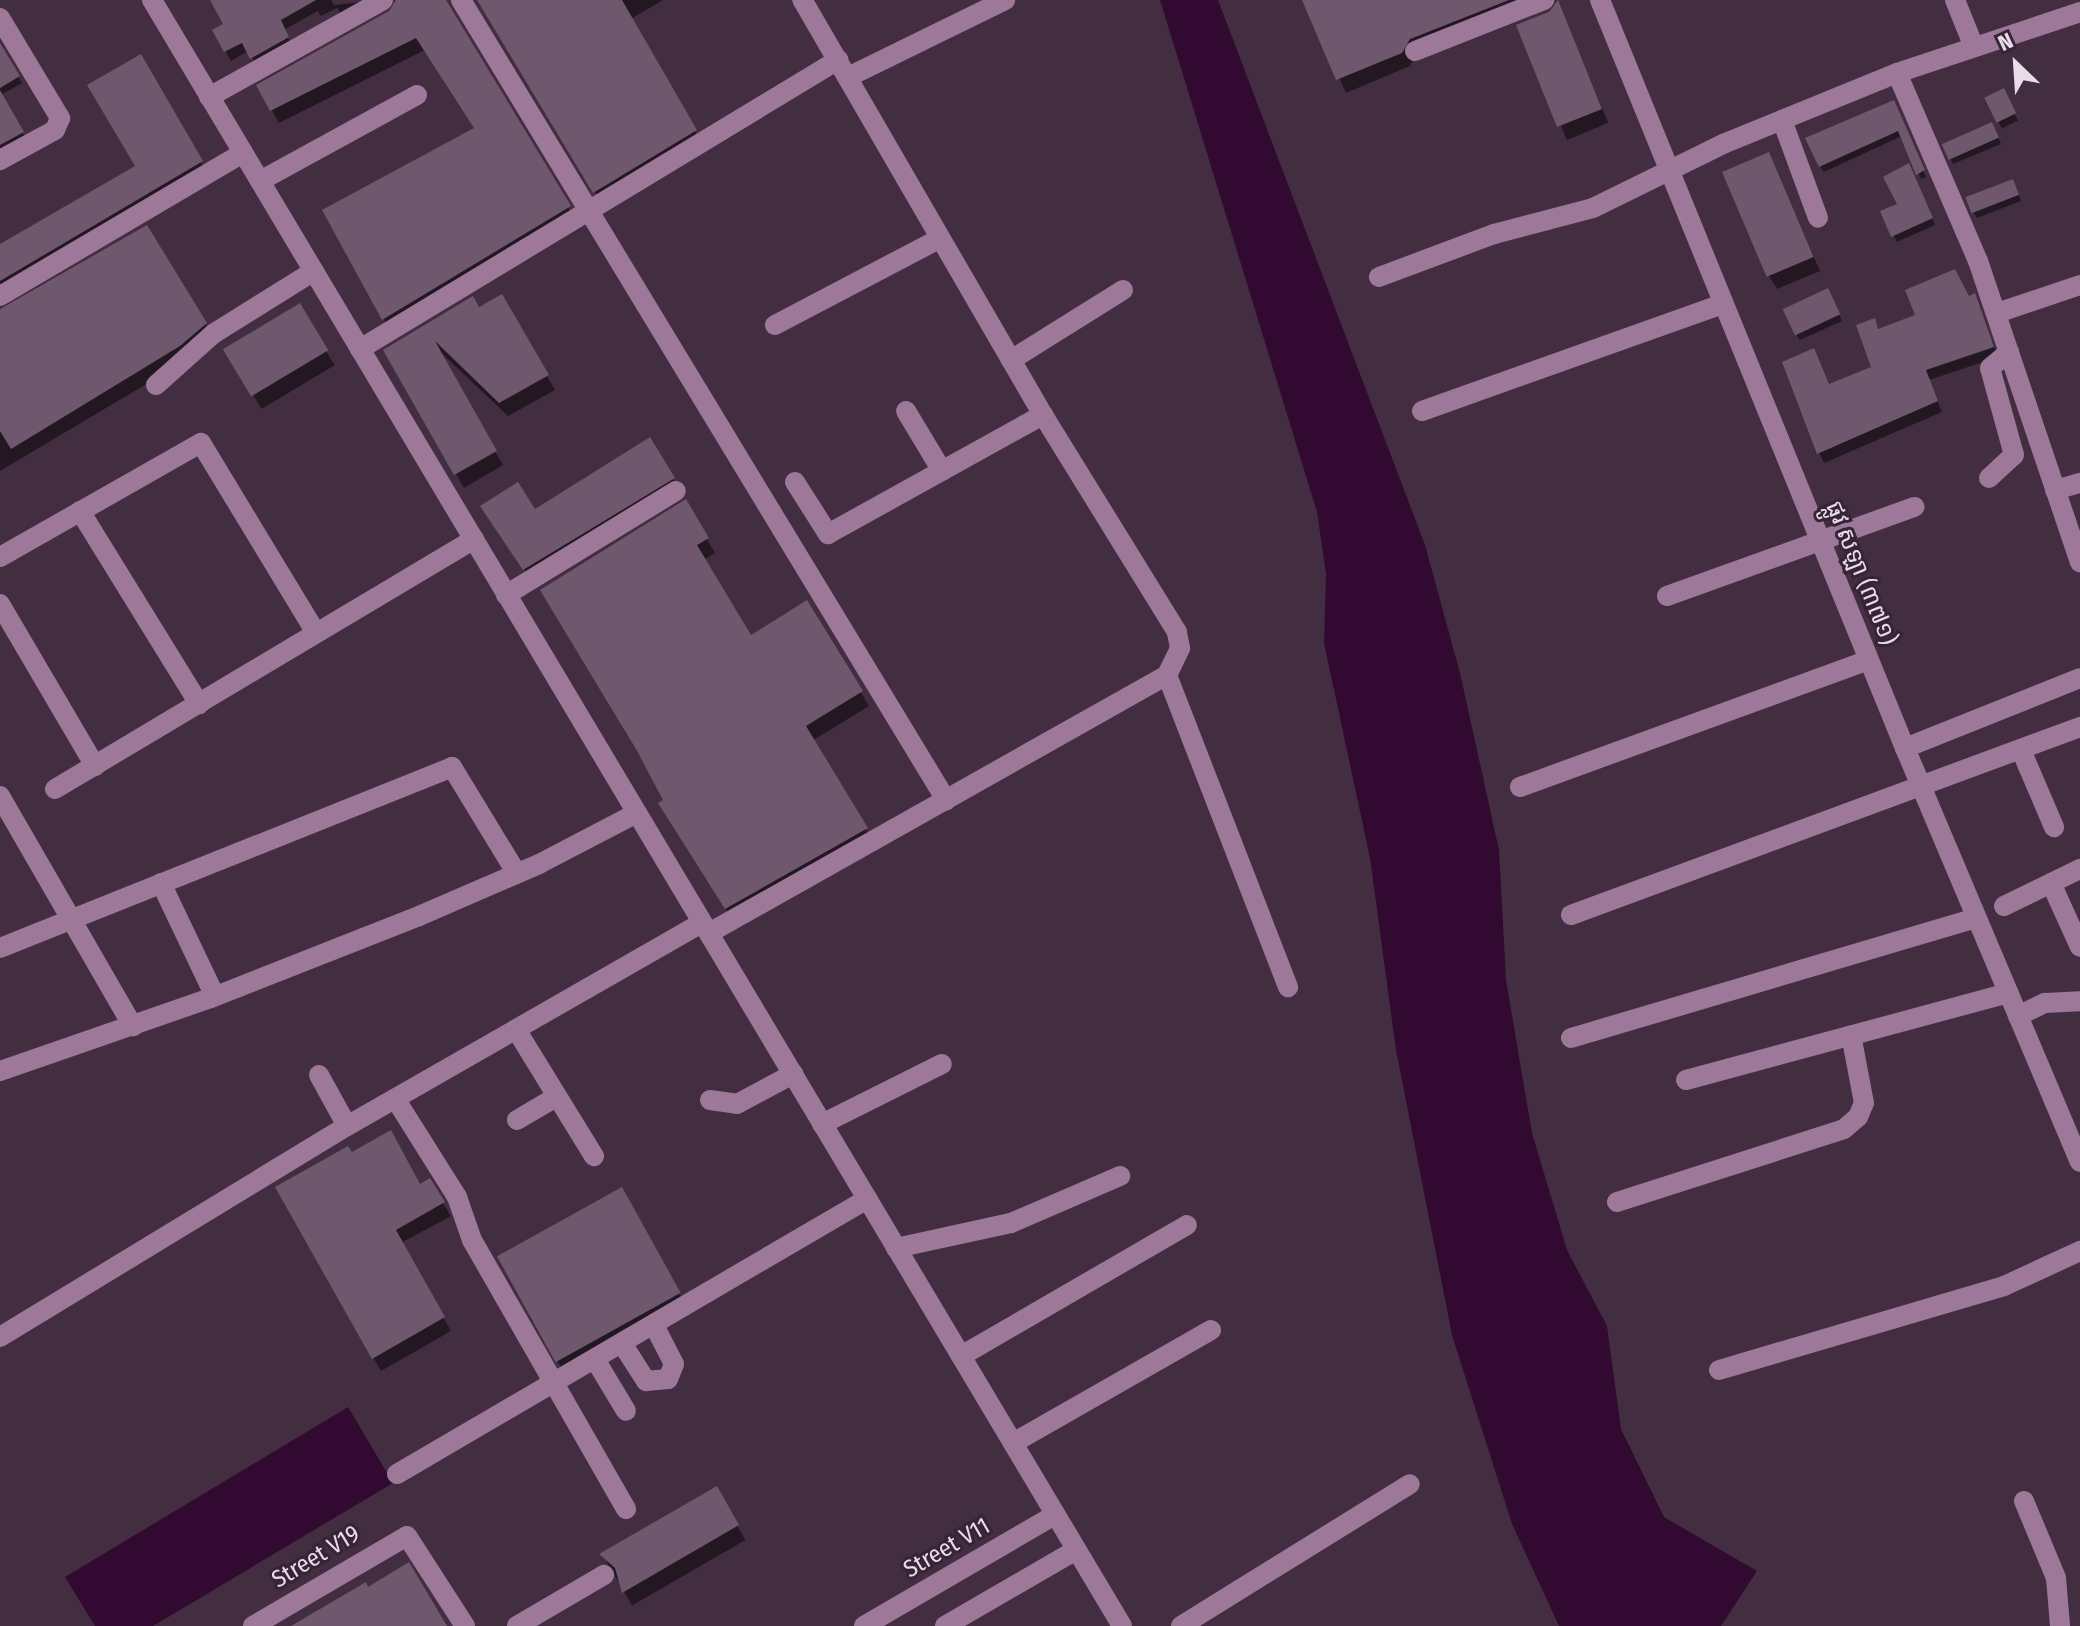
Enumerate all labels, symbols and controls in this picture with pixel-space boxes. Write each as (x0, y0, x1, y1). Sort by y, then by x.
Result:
north arrow (1976, 24, 2056, 104)
text: N (1994, 27, 2017, 57)
street label: ផ្លូវ សឡា (៣៧១) (1819, 497, 1903, 649)
street label: Street V11 (899, 1512, 995, 1584)
street label: Street V19 (267, 1520, 365, 1594)

